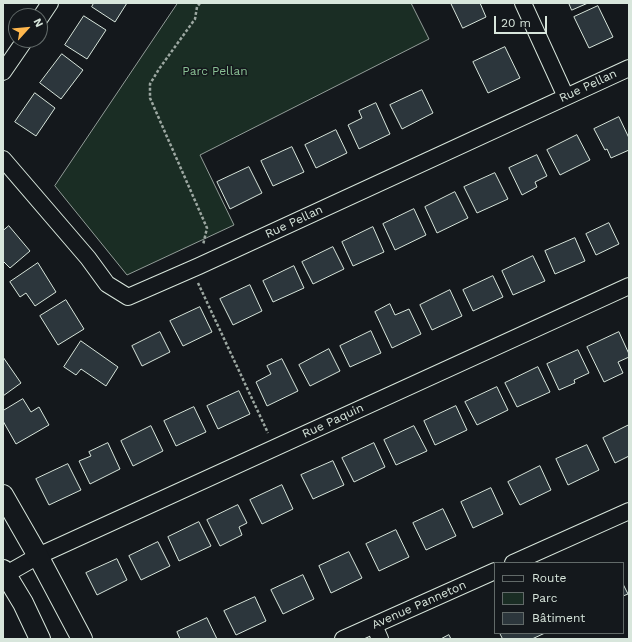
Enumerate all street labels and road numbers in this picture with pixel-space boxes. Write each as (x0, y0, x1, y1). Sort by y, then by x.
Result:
street label: Rue Pellan (557, 66, 619, 106)
street label: Rue Pellan (263, 202, 325, 242)
street label: Rue Paquin (300, 401, 366, 441)
street label: Avenue Panneton (370, 578, 468, 632)

